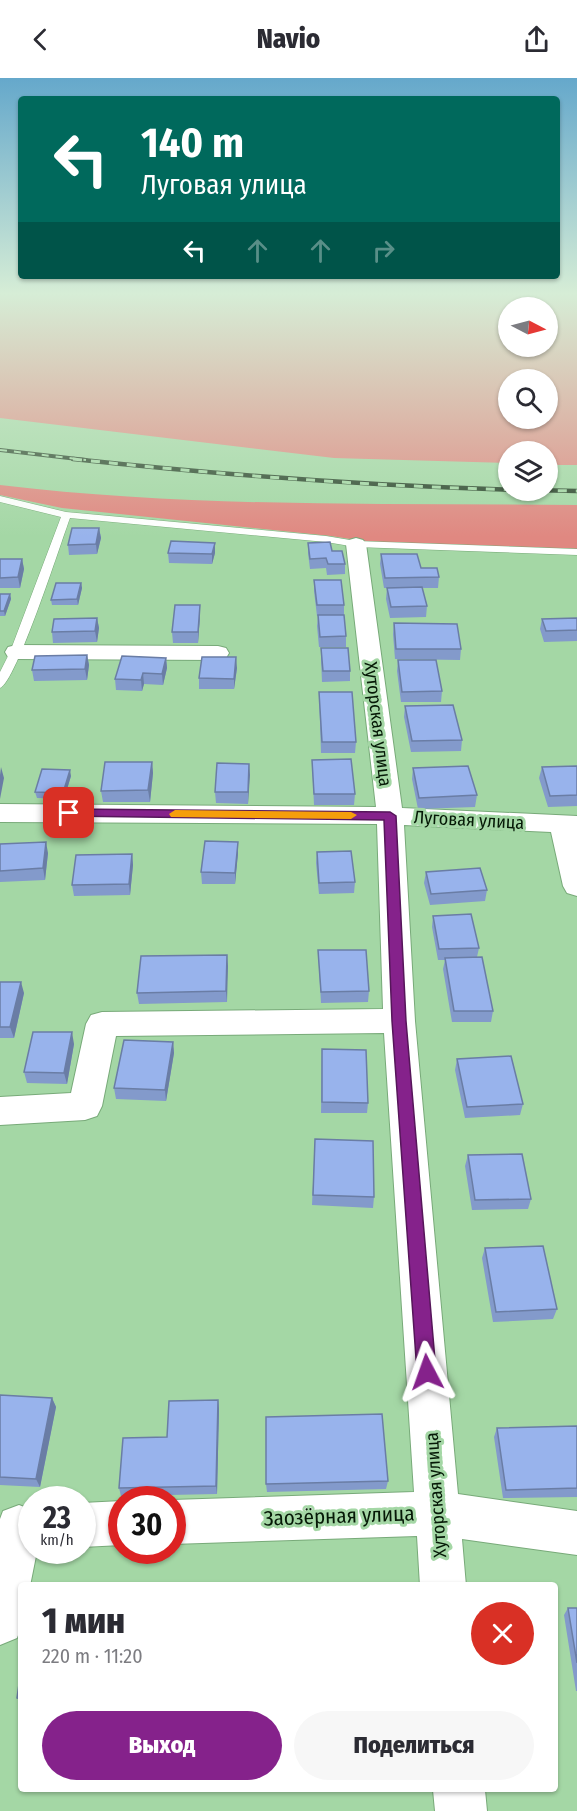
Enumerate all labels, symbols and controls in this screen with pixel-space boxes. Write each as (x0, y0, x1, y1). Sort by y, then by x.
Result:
icon: back (24, 23, 57, 56)
text: Navio (257, 23, 320, 55)
icon: share (520, 23, 553, 56)
text: 140 m (141, 118, 244, 168)
icon: left (42, 120, 120, 198)
text: Луговая улица (141, 169, 307, 201)
icon: left (178, 234, 211, 267)
icon: ahead (241, 234, 274, 267)
icon: ahead (304, 234, 337, 267)
icon: right (367, 234, 400, 267)
north arrow (498, 297, 558, 357)
map controls (498, 297, 558, 501)
button: search (498, 369, 558, 429)
button: layers (498, 441, 558, 501)
street label: Хуторская улица (359, 660, 397, 788)
pin (43, 787, 94, 838)
icon: arrive (52, 796, 85, 829)
street label: Луговая улица (413, 806, 525, 834)
position arrow (395, 1340, 459, 1404)
street label: Хуторская улица (421, 1431, 451, 1558)
speed limit sign: 30 (108, 1486, 186, 1564)
text: 23 (43, 1500, 71, 1536)
street label: Заозёрная улица (263, 1500, 415, 1532)
text: km/h (40, 1531, 74, 1549)
text: 1 мин (42, 1599, 125, 1643)
button: close (471, 1602, 534, 1665)
text: 220 m · 11:20 (42, 1644, 143, 1668)
button: Выход (42, 1711, 282, 1780)
button: Поделиться (294, 1711, 534, 1780)

